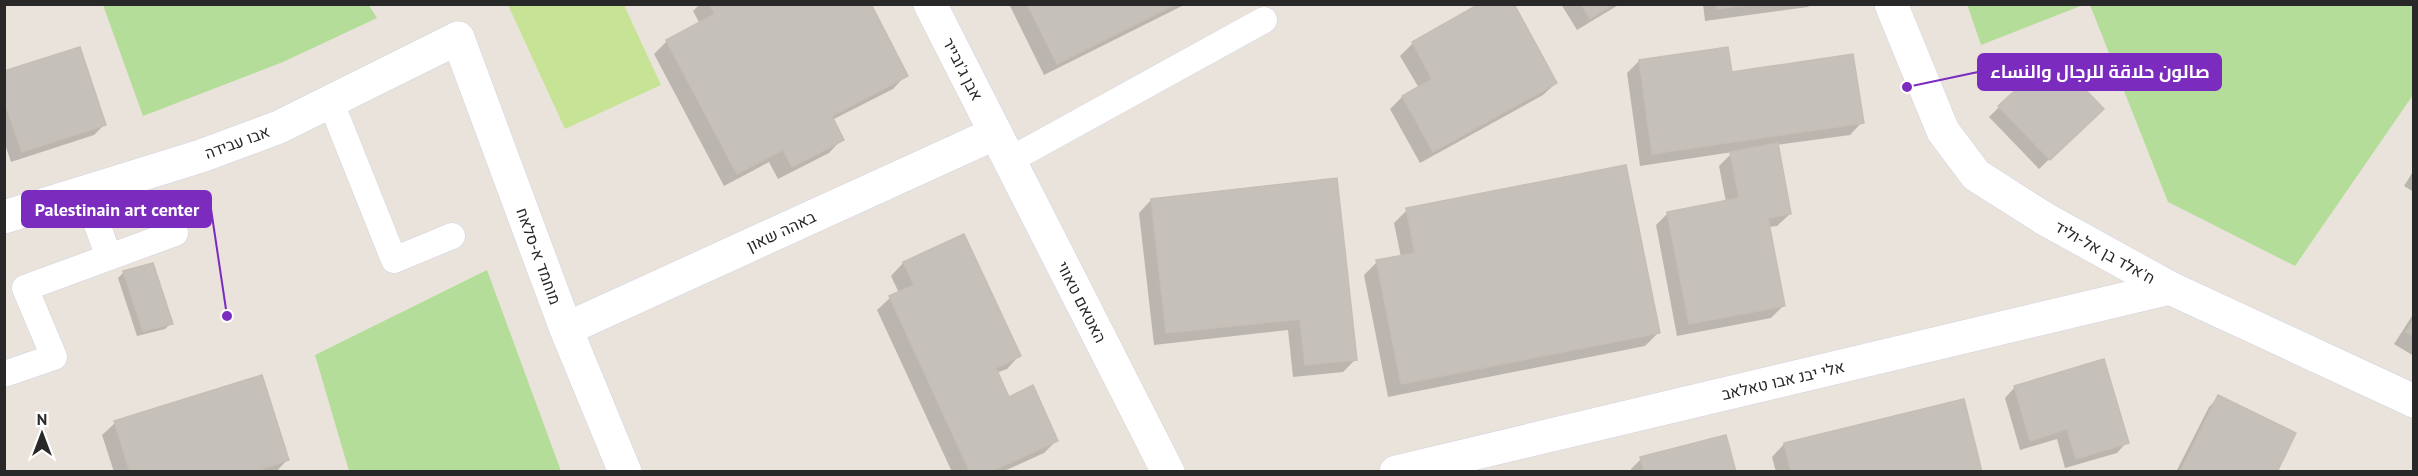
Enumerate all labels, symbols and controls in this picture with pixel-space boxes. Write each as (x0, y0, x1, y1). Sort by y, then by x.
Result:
street label: אבן ג'ובייר (939, 34, 987, 104)
callout: صالون حلاقة للرجال والنساء (1978, 54, 2221, 90)
text: صالون حلاقة للرجال والنساء (1990, 60, 2210, 83)
street label: אבו עבידה (202, 121, 272, 163)
callout: Palestinain art center (22, 191, 211, 227)
text: Palestinain art center (35, 198, 200, 221)
street label: מוחמד א-סלאח (512, 205, 566, 307)
street label: באהה שאון (743, 206, 819, 256)
street label: ח'אלד בן אל-וליד (2051, 216, 2159, 288)
street label: האטאם טאווי (1053, 258, 1111, 346)
street label: אלי יבנ אבו טאלאב (1720, 356, 1846, 404)
north arrow (12, 404, 72, 464)
text: N (37, 409, 47, 429)

